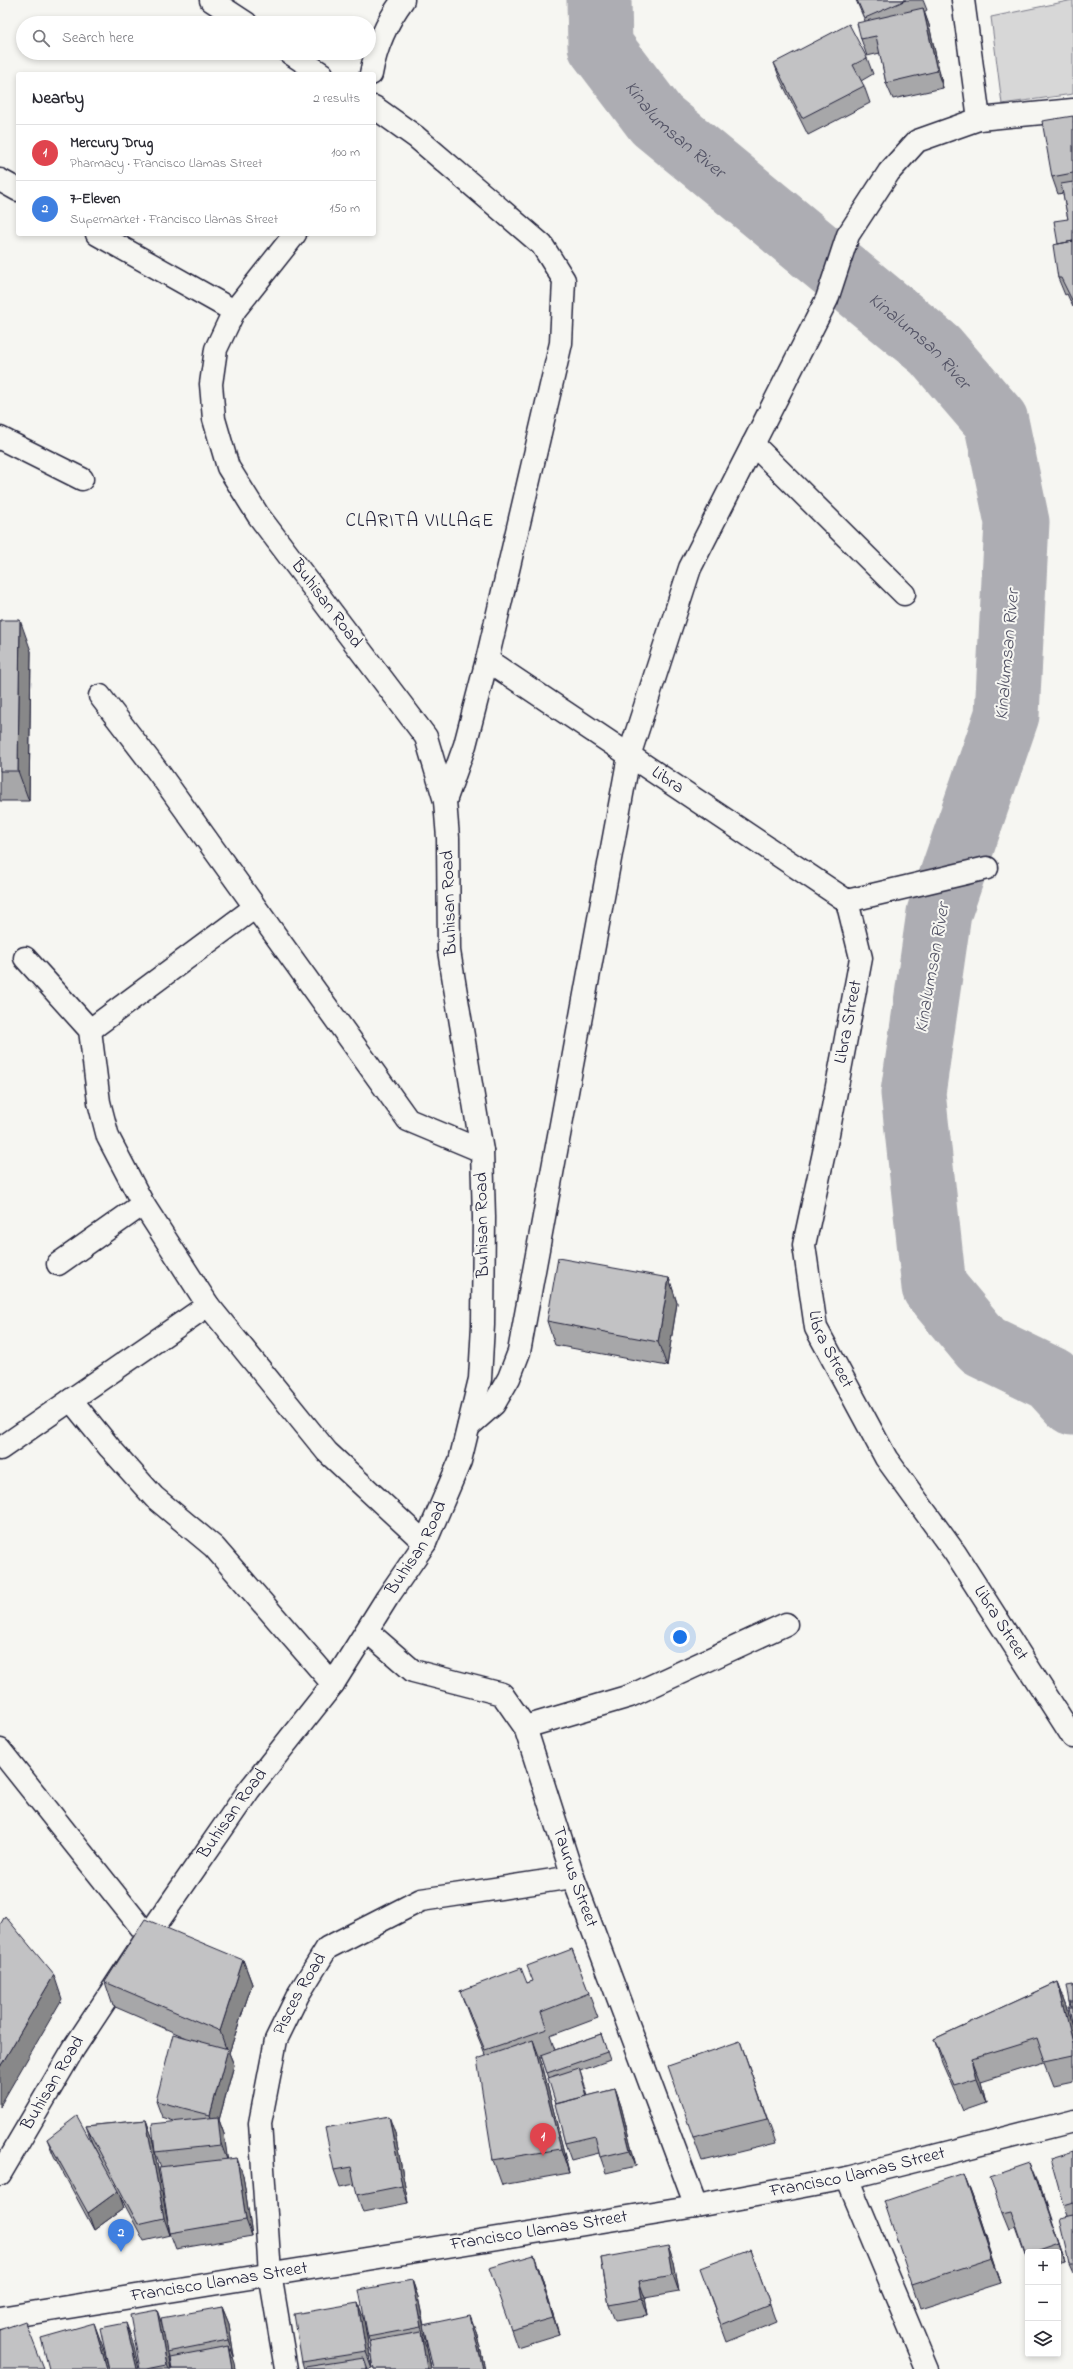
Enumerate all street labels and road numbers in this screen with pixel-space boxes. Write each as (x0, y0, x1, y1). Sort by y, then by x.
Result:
street label: Buhisan Road (283, 553, 368, 654)
street label: Libra (646, 760, 689, 801)
street label: Buhisan Road (435, 850, 465, 957)
street label: Libra Street (828, 978, 870, 1066)
street label: Buhisan Road (469, 1172, 497, 1279)
street label: Libra Street (801, 1309, 859, 1393)
street label: Buhisan Road (379, 1497, 454, 1602)
street label: Libra Street (966, 1581, 1034, 1666)
street label: Buhisan Road (191, 1763, 274, 1865)
street label: Taurus Street (545, 1823, 604, 1931)
street label: Pisces Road (267, 1948, 334, 2040)
street label: Buhisan Road (15, 2031, 91, 2136)
street label: Francisco Llamas Street (767, 2141, 948, 2205)
street label: Francisco Llamas Street (448, 2204, 629, 2258)
street label: Francisco Llamas Street (128, 2256, 310, 2310)

